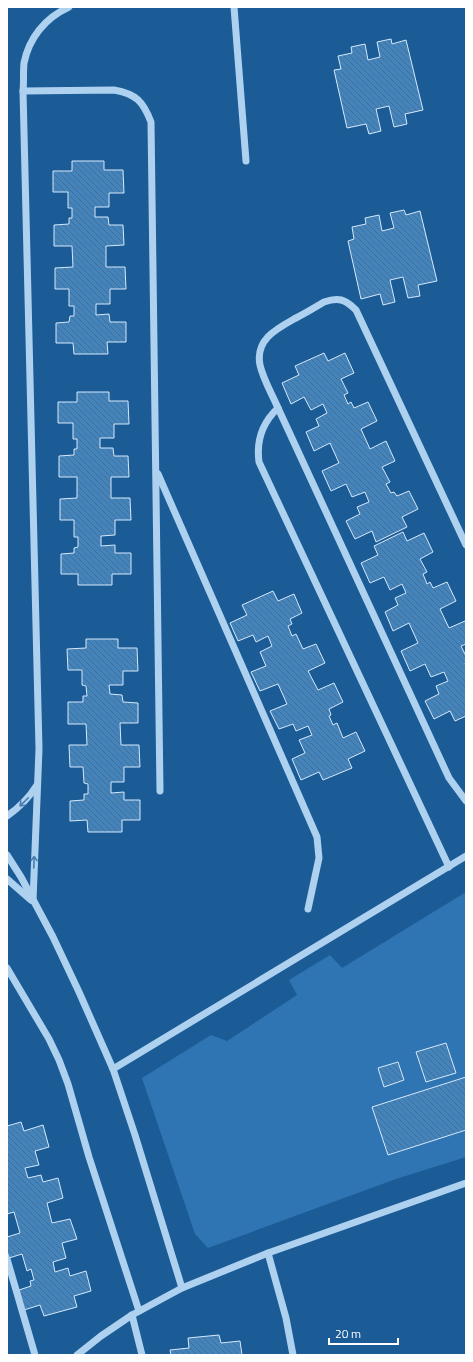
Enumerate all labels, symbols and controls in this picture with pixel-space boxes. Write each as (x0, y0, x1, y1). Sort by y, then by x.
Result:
one-way arrow (19, 797, 29, 807)
one-way arrow (30, 856, 38, 869)
scale bar (329, 1320, 398, 1346)
text: 20 m (335, 1324, 361, 1343)

